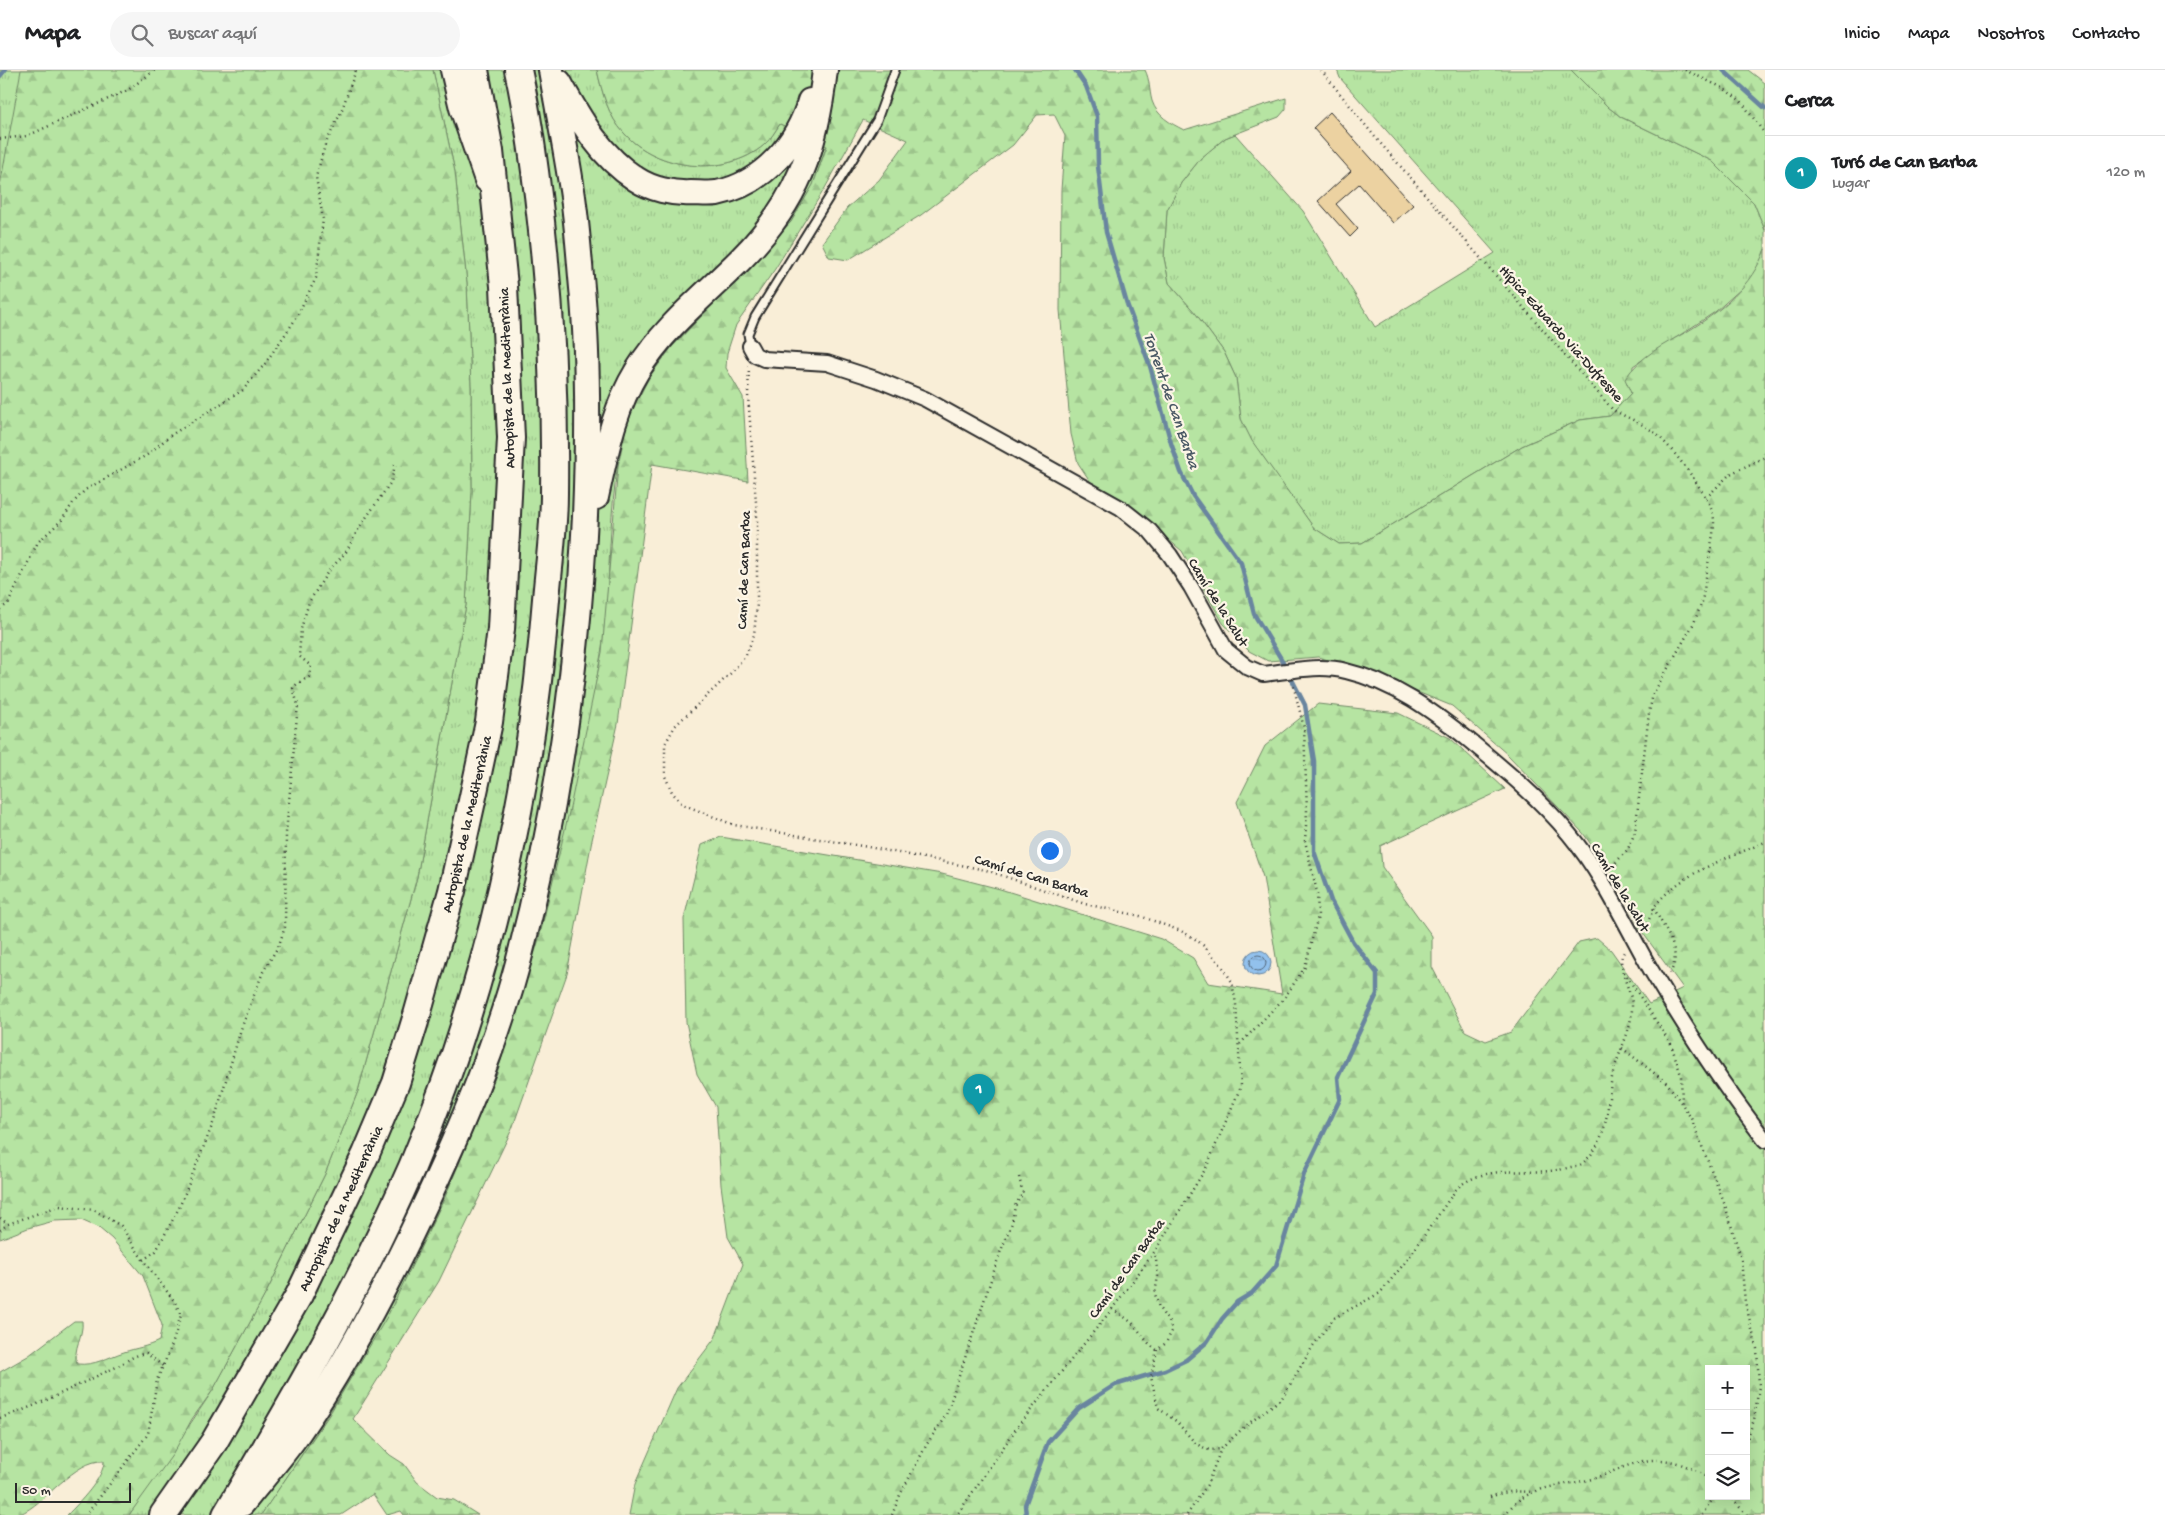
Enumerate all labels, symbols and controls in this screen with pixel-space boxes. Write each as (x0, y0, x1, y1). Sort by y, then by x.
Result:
search box (110, 12, 460, 57)
text: Mapa (25, 20, 80, 49)
icon: search (128, 21, 156, 49)
text: Buscar aquí (168, 23, 257, 46)
text: Inicio (1844, 24, 1880, 45)
text: Mapa (1908, 24, 1949, 45)
text: Nosotros (1977, 24, 2044, 45)
text: Contacto (2072, 24, 2140, 45)
text: Cerca (1785, 90, 1833, 115)
text: Turó de Can Barba (1832, 152, 1977, 175)
text: 1 (1798, 164, 1804, 183)
text: 120 m (2106, 164, 2145, 183)
text: Lugar (1832, 175, 1869, 194)
street label: Hípica Eduardo Via-Dufresne (1494, 262, 1627, 407)
street label: Autopista de la Mediterrània (496, 287, 520, 469)
water label: Torrent de Can Barba (1138, 331, 1202, 473)
street label: Camí de Can Barba (734, 510, 756, 630)
street label: Camí de la Salut (1183, 555, 1253, 652)
street label: Autopista de la Mediterrània (439, 734, 497, 915)
your location (1037, 838, 1063, 864)
street label: Camí de la Salut (1586, 840, 1654, 938)
street label: Camí de Can Barba (972, 851, 1091, 903)
pin: 1 (963, 1074, 995, 1115)
street label: Autopista de la Mediterrània (295, 1122, 388, 1295)
street label: Camí de Can Barba (1085, 1215, 1170, 1322)
map controls (1705, 1365, 1750, 1500)
button: + (1705, 1365, 1750, 1410)
button: − (1705, 1410, 1750, 1455)
button: layers (1705, 1455, 1750, 1500)
scale bar (15, 1480, 131, 1503)
text: 50 m (22, 1483, 51, 1500)

